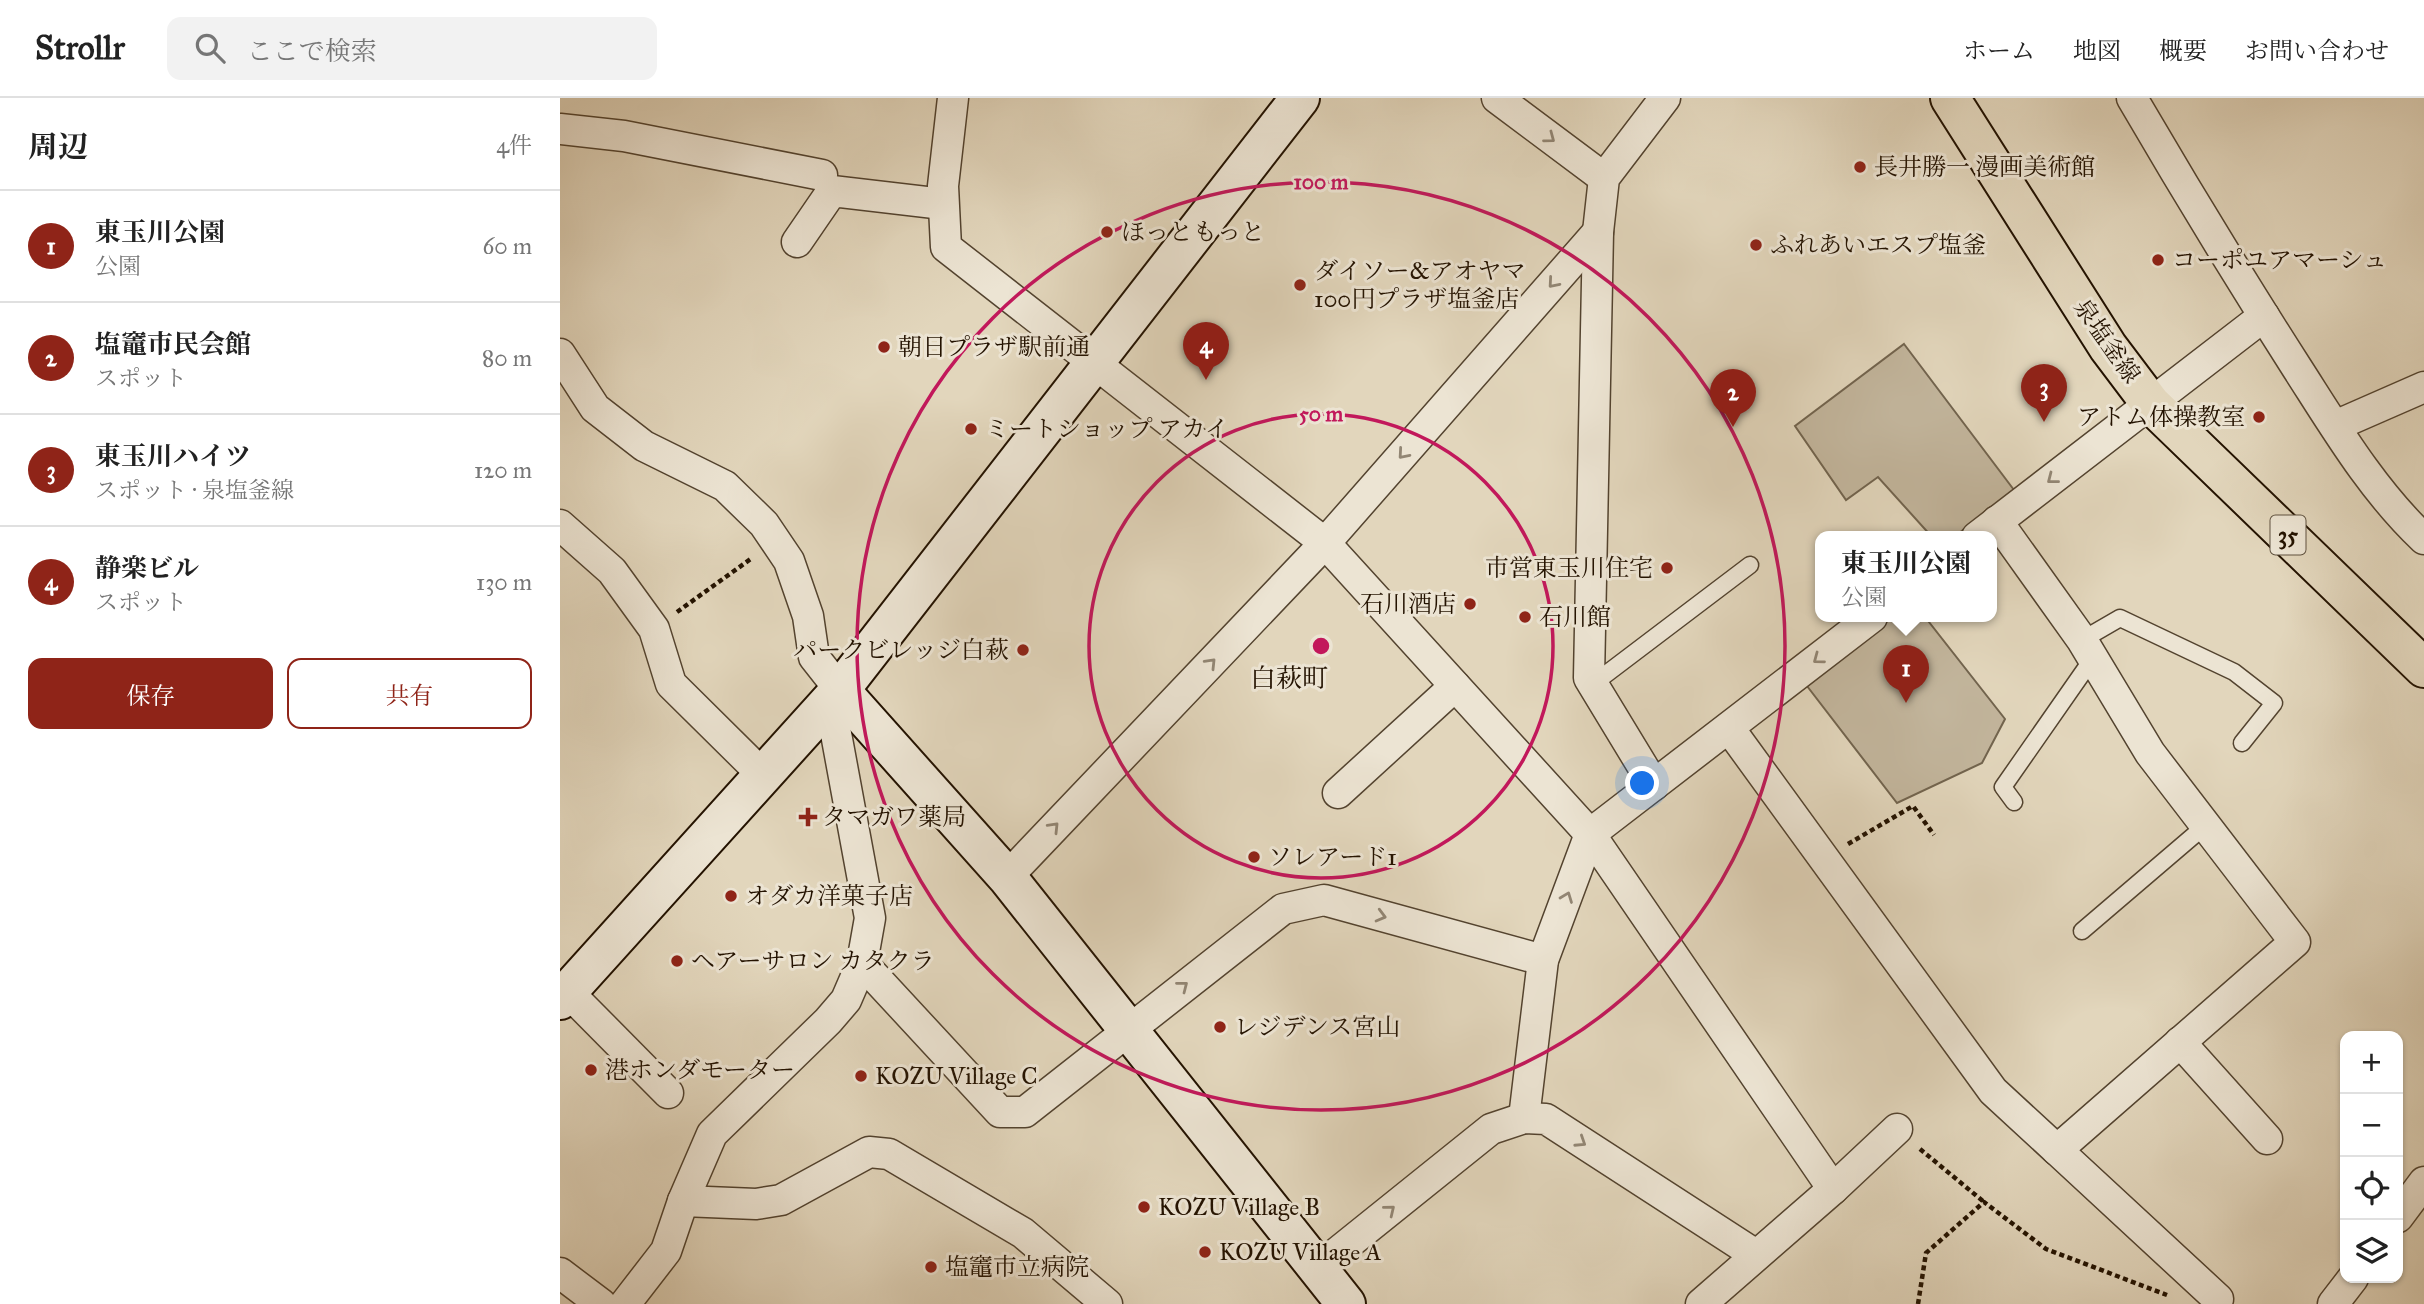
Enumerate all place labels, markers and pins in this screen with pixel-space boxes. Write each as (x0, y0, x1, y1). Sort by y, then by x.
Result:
place label: 長井勝一 漫画美術館 (1874, 152, 2095, 182)
marker: 長井勝一 漫画美術館 (1852, 159, 1868, 175)
place label: ほっともっと (1121, 217, 1265, 247)
marker: ほっともっと (1099, 224, 1115, 240)
place label: ふれあいエスプ塩釜 (1770, 230, 1986, 260)
marker: ふれあいエスプ塩釜 (1748, 237, 1764, 253)
place label: コーポユアマーシュ (2172, 245, 2387, 275)
marker: コーポユアマーシュ (2150, 252, 2166, 268)
place label: ダイソー&アオヤマ 100円プラザ塩釜店 (1314, 256, 1526, 314)
marker: ダイソー&アオヤマ 100円プラザ塩釜店 (1292, 277, 1308, 293)
pin: 4 (1183, 322, 1229, 380)
place label: 朝日プラザ駅前通 (898, 332, 1090, 362)
marker: 朝日プラザ駅前通 (876, 339, 892, 355)
pin: 3 (2021, 364, 2067, 422)
pin: 2 (1710, 369, 1756, 427)
place label: アトム体操教室 (2077, 402, 2245, 432)
marker: アトム体操教室 (2251, 409, 2267, 425)
place label: ミートショップ アカイ (985, 414, 1229, 444)
marker: ミートショップ アカイ (963, 421, 979, 437)
place label: 市営東玉川住宅 (1485, 553, 1653, 583)
marker: 市営東玉川住宅 (1659, 560, 1675, 576)
place label: 石川酒店 (1360, 589, 1456, 619)
marker: 石川酒店 (1462, 596, 1478, 612)
place label: 石川館 (1539, 602, 1611, 632)
marker: 石川館 (1517, 609, 1533, 625)
centre of rings (1309, 634, 1333, 658)
place label: パークビレッジ白萩 (793, 635, 1009, 665)
marker: パークビレッジ白萩 (1015, 642, 1031, 658)
pin: 1 (1883, 645, 1929, 703)
place label: タマガワ薬局 (822, 802, 966, 832)
marker: タマガワ薬局 (800, 809, 816, 825)
place label: ソレアード1 (1268, 842, 1397, 872)
marker: ソレアード1 (1246, 849, 1262, 865)
place label: オダカ洋菓子店 (745, 881, 913, 911)
marker: オダカ洋菓子店 (723, 888, 739, 904)
place label: ヘアーサロン カタクラ (691, 946, 935, 976)
marker: ヘアーサロン カタクラ (669, 953, 685, 969)
place label: レジデンス宮山 (1234, 1012, 1400, 1042)
marker: レジデンス宮山 (1212, 1019, 1228, 1035)
place label: 港ホンダモーター (605, 1055, 795, 1085)
place label: KOZU Village C (875, 1061, 1038, 1091)
marker: 港ホンダモーター (583, 1062, 599, 1078)
marker: KOZU Village C (853, 1068, 869, 1084)
place label: KOZU Village B (1158, 1192, 1320, 1222)
marker: KOZU Village B (1136, 1199, 1152, 1215)
place label: KOZU Village A (1219, 1237, 1381, 1267)
marker: KOZU Village A (1197, 1244, 1213, 1260)
place label: 塩竈市立病院 (945, 1252, 1089, 1282)
marker: 塩竈市立病院 (923, 1259, 939, 1275)

